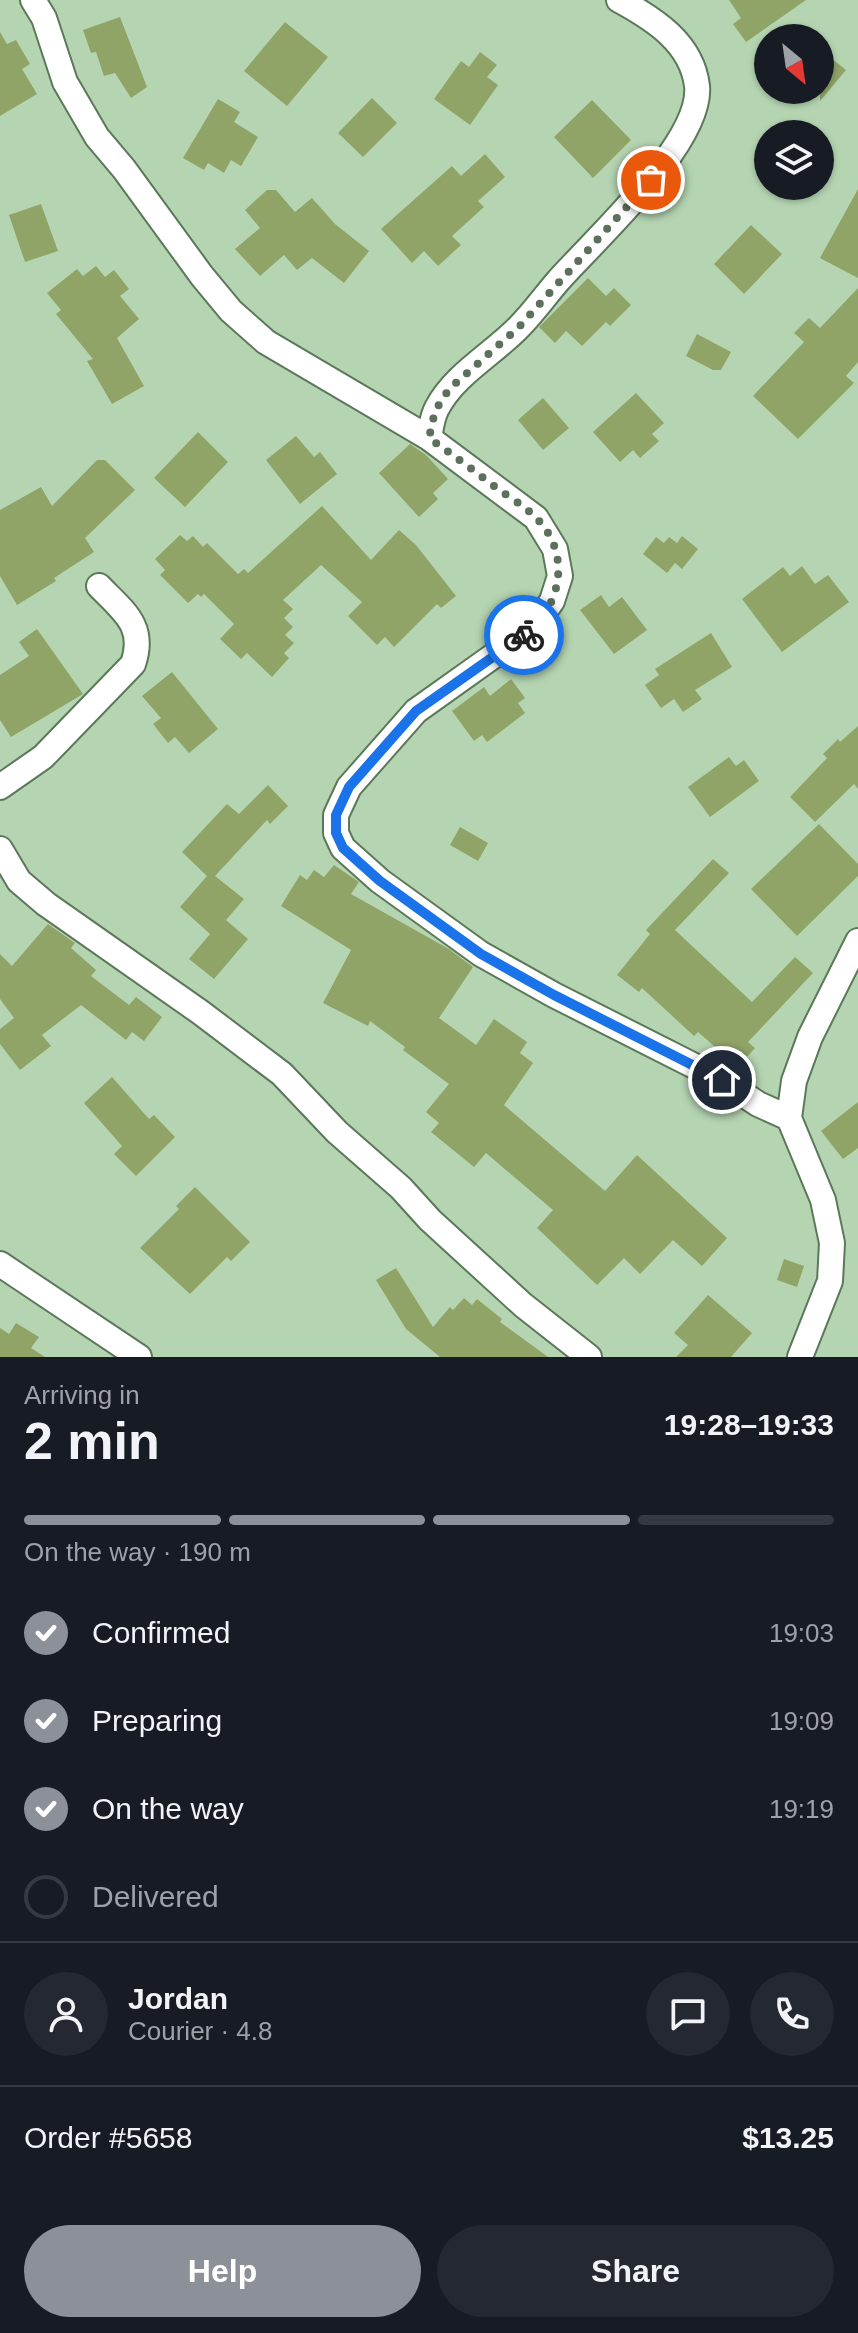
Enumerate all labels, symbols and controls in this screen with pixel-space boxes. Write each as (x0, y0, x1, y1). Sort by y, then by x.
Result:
north arrow (754, 24, 834, 104)
map controls (754, 24, 834, 200)
button: layers (754, 120, 834, 200)
pin (617, 146, 685, 214)
icon: bag (629, 158, 673, 202)
courier (484, 595, 564, 675)
icon: bike (502, 613, 546, 657)
pin (688, 1046, 756, 1114)
icon: home (700, 1058, 744, 1102)
text: Arriving in (24, 1380, 140, 1410)
text: 19:28–19:33 (664, 1408, 834, 1441)
text: 2 min (24, 1412, 160, 1470)
text: On the way · 190 m (24, 1537, 251, 1567)
icon: check (24, 1611, 68, 1655)
text: Confirmed (92, 1616, 230, 1649)
text: 19:03 (769, 1618, 834, 1648)
icon: check (24, 1699, 68, 1743)
text: Preparing (92, 1704, 222, 1737)
text: 19:09 (769, 1706, 834, 1736)
icon: check (24, 1787, 68, 1831)
text: On the way (92, 1792, 244, 1825)
text: 19:19 (769, 1794, 834, 1824)
text: Delivered (92, 1880, 219, 1913)
button: person (24, 1972, 108, 2056)
button: chat (646, 1972, 730, 2056)
button: phone (750, 1972, 834, 2056)
text: Jordan (128, 1982, 228, 2015)
text: Courier · 4.8 (128, 2016, 273, 2046)
text: Order #5658 (24, 2121, 192, 2154)
text: $13.25 (742, 2121, 834, 2154)
button: Help (24, 2225, 421, 2317)
button: Share (437, 2225, 834, 2317)

